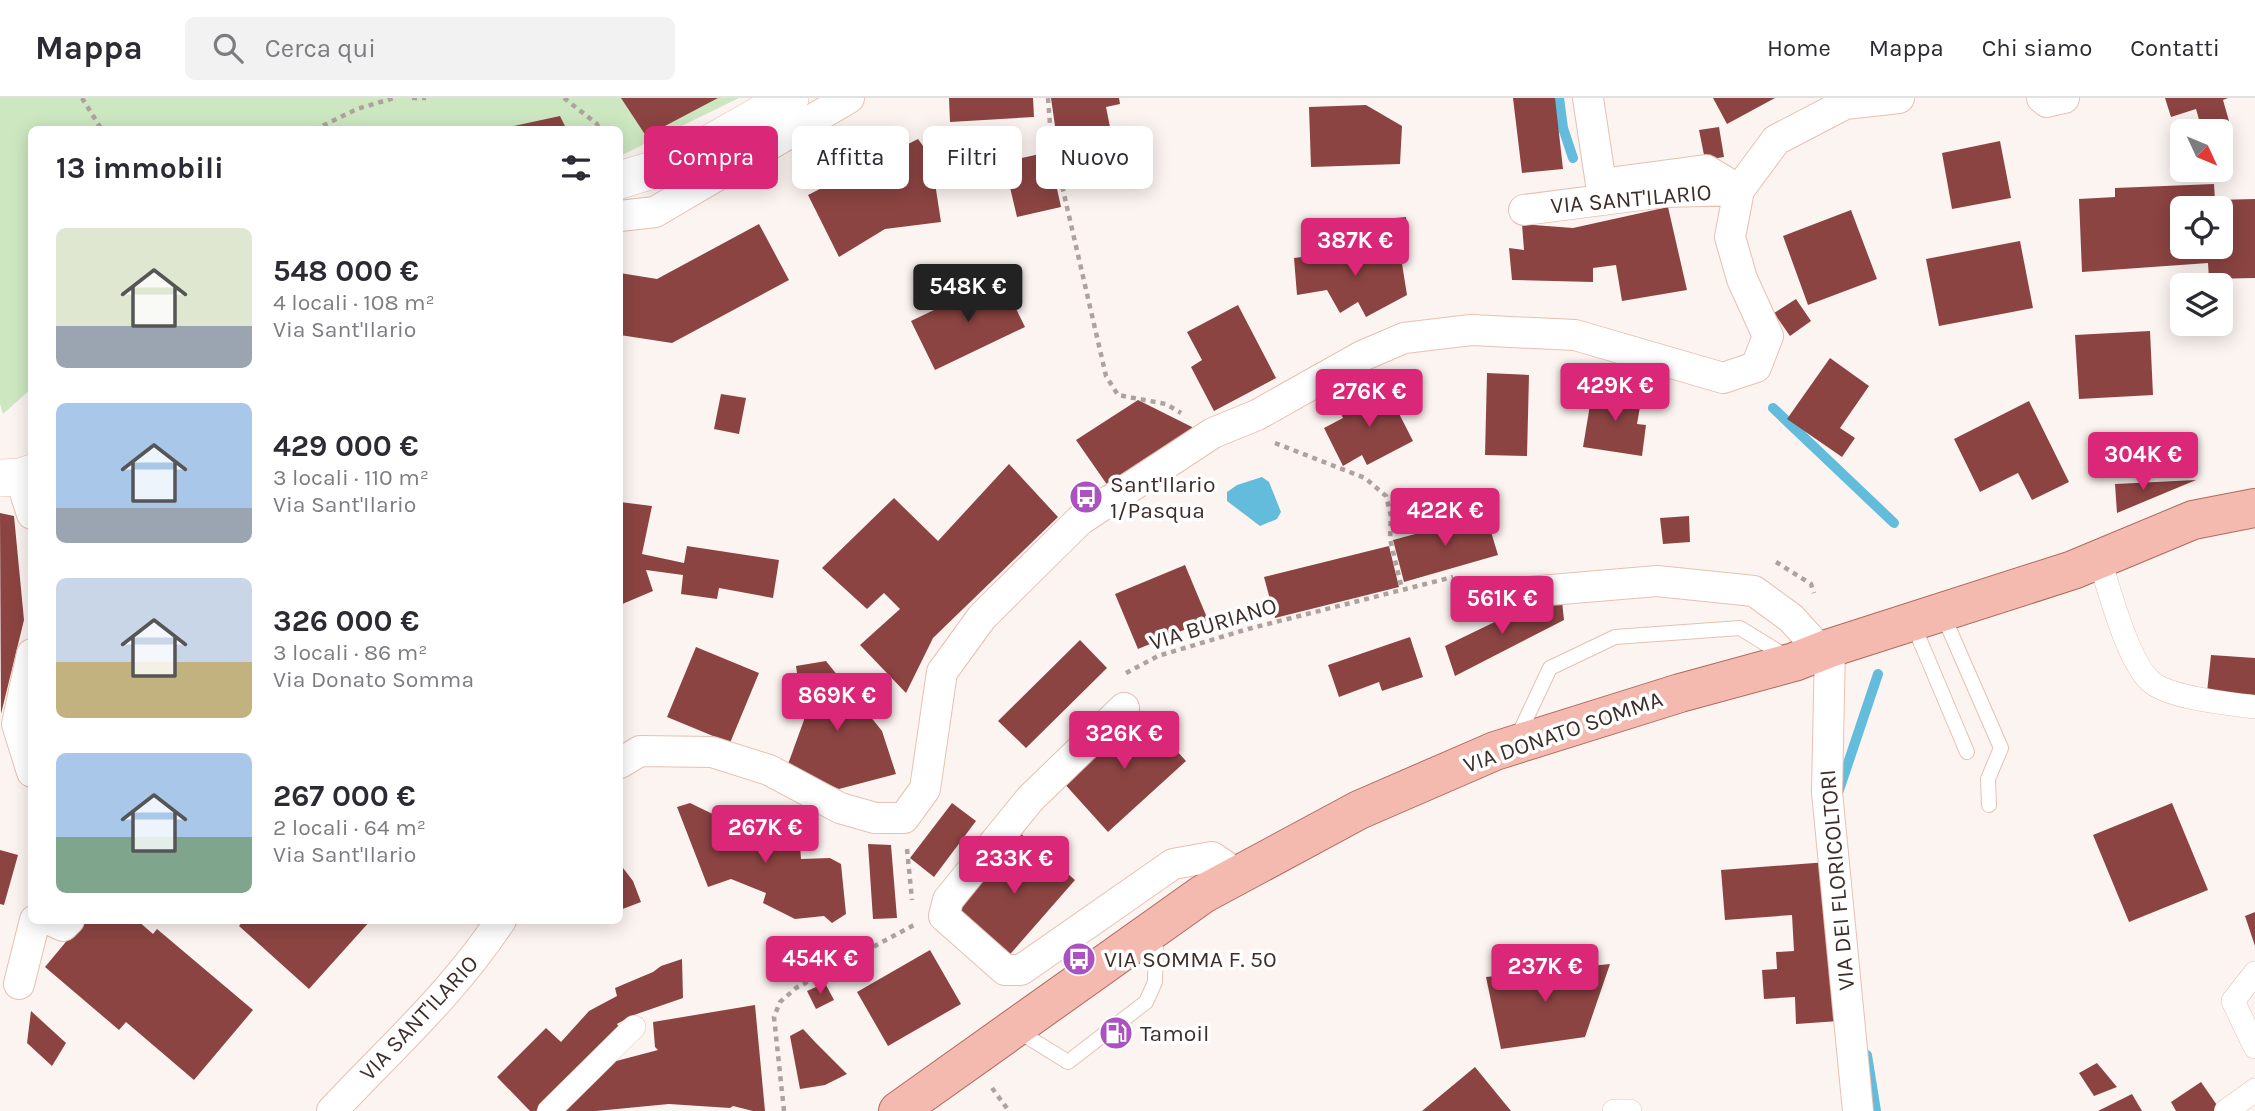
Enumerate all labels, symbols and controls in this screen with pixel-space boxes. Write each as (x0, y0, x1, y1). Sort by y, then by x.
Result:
search box (185, 17, 675, 80)
text: Mappa (35, 29, 143, 67)
icon: search (209, 29, 247, 67)
text: Cerca qui (265, 33, 376, 64)
text: Home (1767, 34, 1831, 62)
text: Mappa (1869, 34, 1944, 62)
text: Chi siamo (1982, 34, 2092, 62)
text: Contatti (2130, 34, 2220, 62)
north arrow (2170, 119, 2233, 182)
map controls (2170, 119, 2233, 336)
chip: Compra (644, 126, 778, 189)
chip: Affitta (792, 126, 909, 189)
chip: Filtri (923, 126, 1022, 189)
chip: Nuovo (1036, 126, 1153, 189)
icon: filters (557, 149, 595, 187)
text: 13 immobili (56, 150, 224, 186)
street label: VIA SANT'ILARIO (1549, 179, 1713, 219)
button: locate (2170, 196, 2233, 259)
pin: 387K € (1298, 218, 1412, 278)
text: 387K € (1317, 227, 1393, 254)
text: 548 000 € (273, 253, 419, 289)
icon: home (112, 256, 196, 340)
pin: 548K € (911, 264, 1025, 324)
text: 548K € (929, 273, 1007, 300)
button: layers (2170, 273, 2233, 336)
text: 4 locali · 108 m² (273, 289, 435, 316)
text: Via Sant'Ilario (273, 316, 416, 343)
pin: 429K € (1558, 364, 1672, 423)
pin: 276K € (1312, 370, 1426, 429)
text: 429K € (1576, 372, 1654, 399)
text: 276K € (1332, 378, 1406, 405)
text: 429 000 € (273, 428, 418, 464)
icon: home (112, 431, 196, 515)
pin: 304K € (2086, 432, 2200, 492)
text: 304K € (2104, 441, 2182, 468)
text: 3 locali · 110 m² (273, 464, 429, 491)
place label: Sant'Ilario 1/Pasqua (1110, 471, 1216, 524)
bus stop icon: Sant'Ilario 1/Pasqua (1067, 478, 1105, 516)
pin: 422K € (1388, 489, 1502, 548)
text: Via Sant'Ilario (273, 491, 416, 518)
text: 422K € (1407, 497, 1483, 524)
pin: 561K € (1445, 576, 1559, 636)
text: 561K € (1467, 585, 1537, 612)
street label: VIA BURIANO (1146, 592, 1280, 656)
text: 326 000 € (273, 603, 419, 639)
icon: home (112, 606, 196, 690)
text: 3 locali · 86 m² (273, 639, 427, 666)
text: Via Donato Somma (273, 666, 474, 693)
pin: 869K € (780, 674, 894, 733)
text: 869K € (798, 682, 876, 709)
street label: VIA DONATO SOMMA (1460, 685, 1666, 779)
pin: 326K € (1067, 712, 1181, 771)
text: 326K € (1085, 720, 1163, 747)
street label: VIA DEI FLORICOLTORI (1814, 768, 1860, 992)
text: 267 000 € (273, 778, 415, 814)
icon: home (112, 781, 196, 865)
pin: 267K € (708, 806, 822, 865)
text: 2 locali · 64 m² (273, 814, 426, 841)
text: 267K € (728, 814, 802, 841)
pin: 233K € (957, 836, 1071, 896)
text: Via Sant'Ilario (273, 841, 416, 868)
text: 233K € (975, 845, 1053, 872)
pin: 454K € (763, 936, 877, 996)
bus stop icon: VIA SOMMA F. 50 (1060, 940, 1098, 978)
pin: 237K € (1488, 944, 1602, 1004)
text: 454K € (782, 945, 858, 972)
place label: VIA SOMMA F. 50 (1104, 946, 1277, 973)
street label: VIA SANT'ILARIO (354, 950, 484, 1086)
text: 237K € (1507, 953, 1583, 980)
fuel station icon: Tamoil (1097, 1014, 1135, 1052)
place label: Tamoil (1140, 1020, 1210, 1047)

